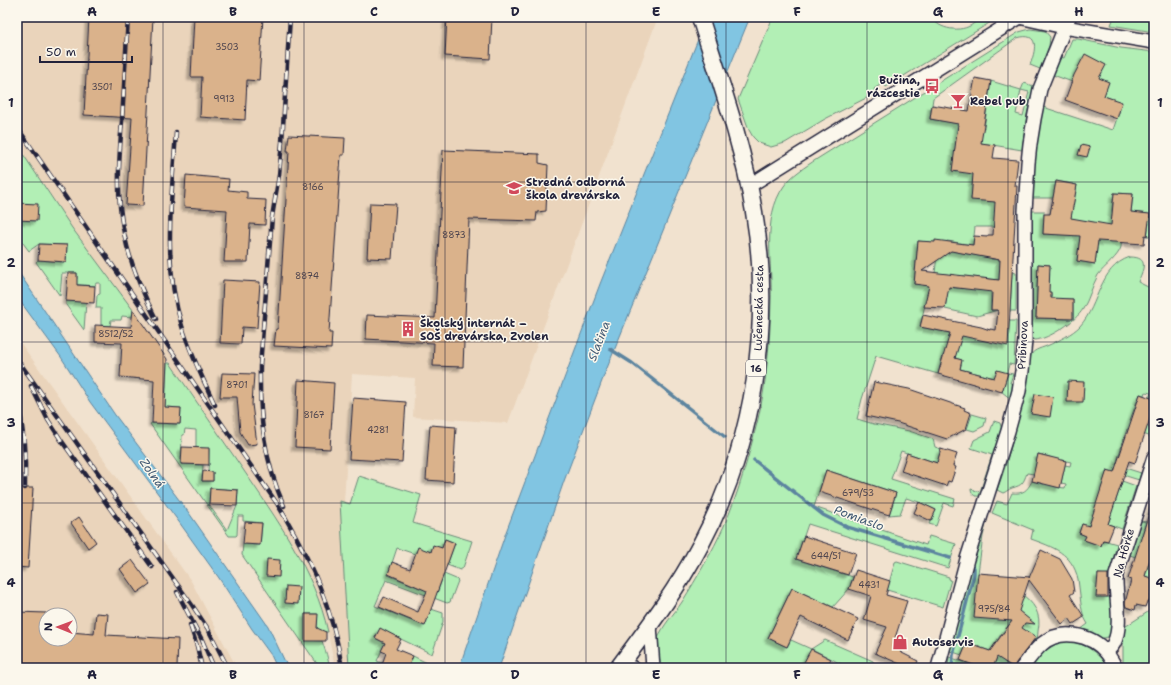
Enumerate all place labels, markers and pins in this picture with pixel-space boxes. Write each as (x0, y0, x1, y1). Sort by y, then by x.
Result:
place label: Bučina, rázcestie (867, 73, 920, 101)
bus stop icon: Bučina, rázcestie (923, 77, 941, 95)
bar icon: Rebel pub (949, 92, 967, 110)
place label: Rebel pub (970, 94, 1026, 109)
place label: Stredná odborná škola drevárska (526, 175, 626, 203)
school or university icon: Stredná odborná škola drevárska (505, 179, 523, 197)
place label: Školský internát – SOŠ drevárska, Zvolen (420, 315, 549, 344)
building icon: Školský internát – SOŠ drevárska, Zvolen (399, 320, 417, 338)
shop icon: Autoservis (891, 633, 909, 651)
place label: Autoservis (912, 635, 974, 650)

